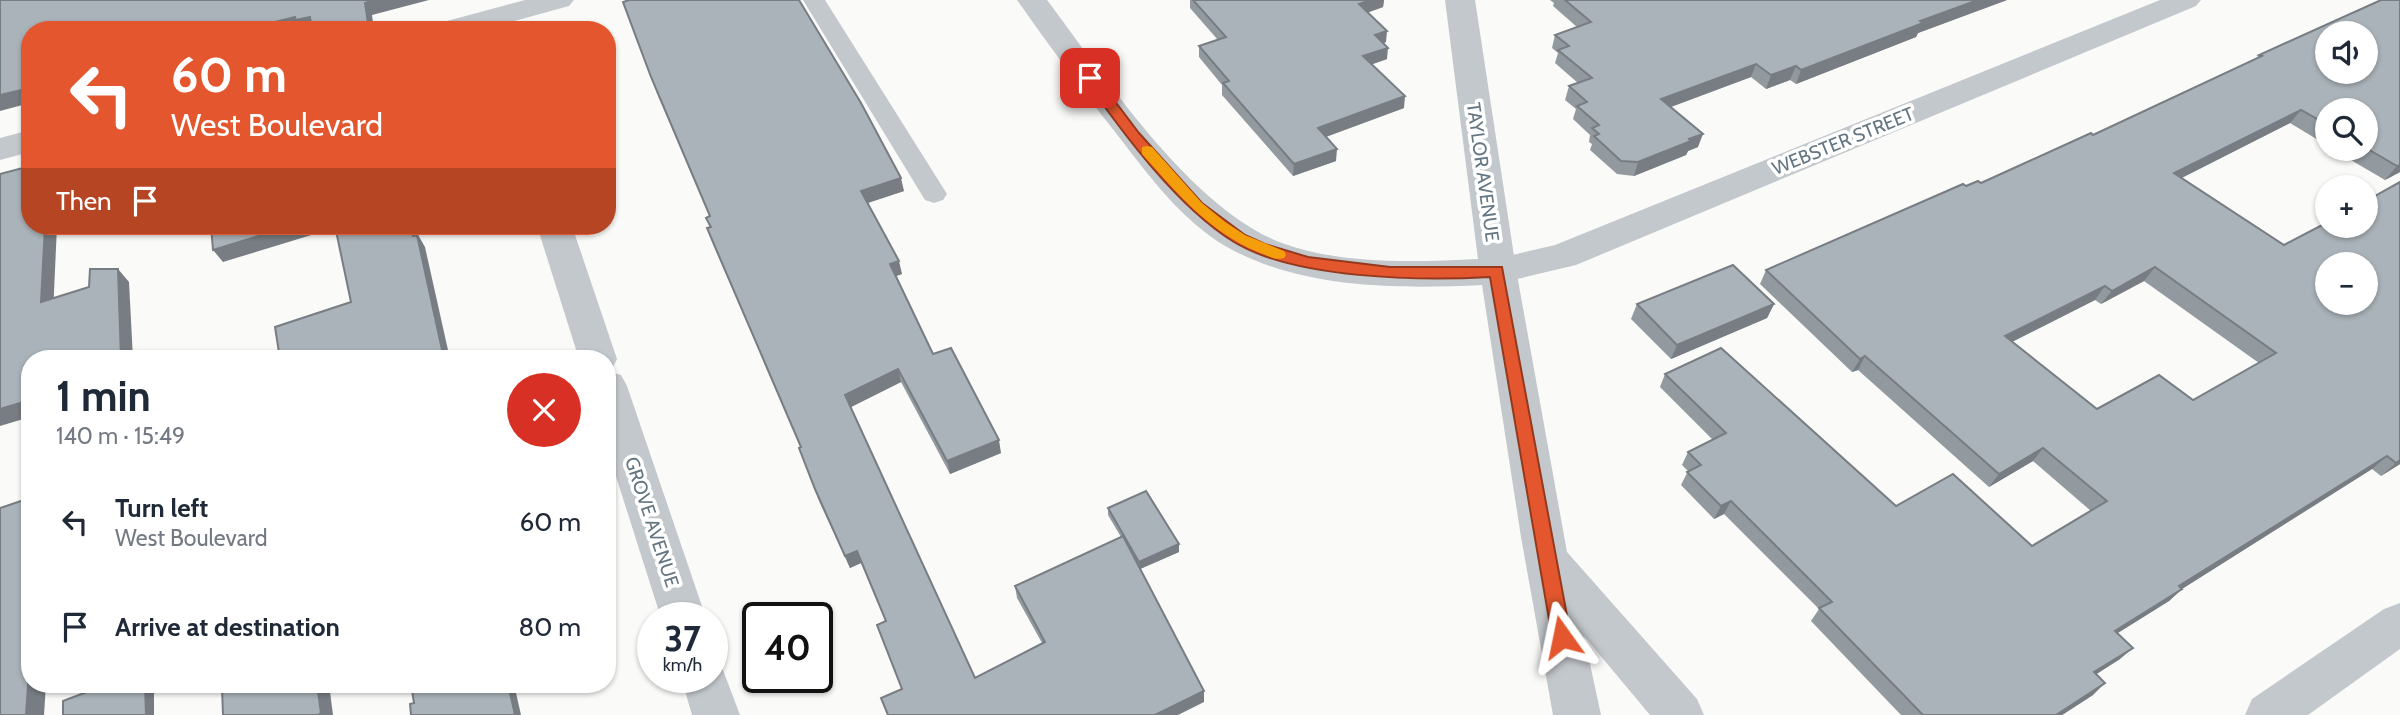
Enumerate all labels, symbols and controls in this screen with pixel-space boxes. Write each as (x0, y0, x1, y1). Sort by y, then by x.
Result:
map controls (2315, 21, 2378, 315)
button: sound (2315, 21, 2378, 84)
text: 60 m (171, 45, 287, 104)
pin (1060, 48, 1120, 108)
icon: left (56, 49, 147, 140)
icon: arrive (1071, 59, 1109, 97)
button: search (2315, 98, 2378, 161)
street label: TAYLOR AVENUE (1462, 101, 1504, 243)
street label: WEBSTER STREET (1769, 102, 1917, 180)
text: West Boulevard (171, 105, 383, 144)
button: + (2315, 175, 2378, 238)
icon: arrive (126, 182, 164, 220)
text: Then (56, 185, 112, 217)
button: − (2315, 252, 2378, 315)
text: 1 min (56, 370, 151, 422)
button: close (507, 373, 581, 447)
text: 140 m · 15:49 (56, 422, 185, 450)
street label: GROVE AVENUE (620, 454, 684, 590)
text: Turn left (115, 492, 208, 524)
icon: left (56, 503, 94, 541)
text: 60 m (519, 506, 581, 538)
text: West Boulevard (115, 524, 267, 552)
position arrow (1525, 600, 1599, 674)
speed limit sign: 40 (742, 602, 833, 693)
icon: arrive (56, 608, 94, 646)
text: Arrive at destination (115, 611, 340, 643)
text: 80 m (518, 611, 581, 643)
text: 37 (664, 617, 701, 660)
text: km/h (663, 654, 702, 676)

